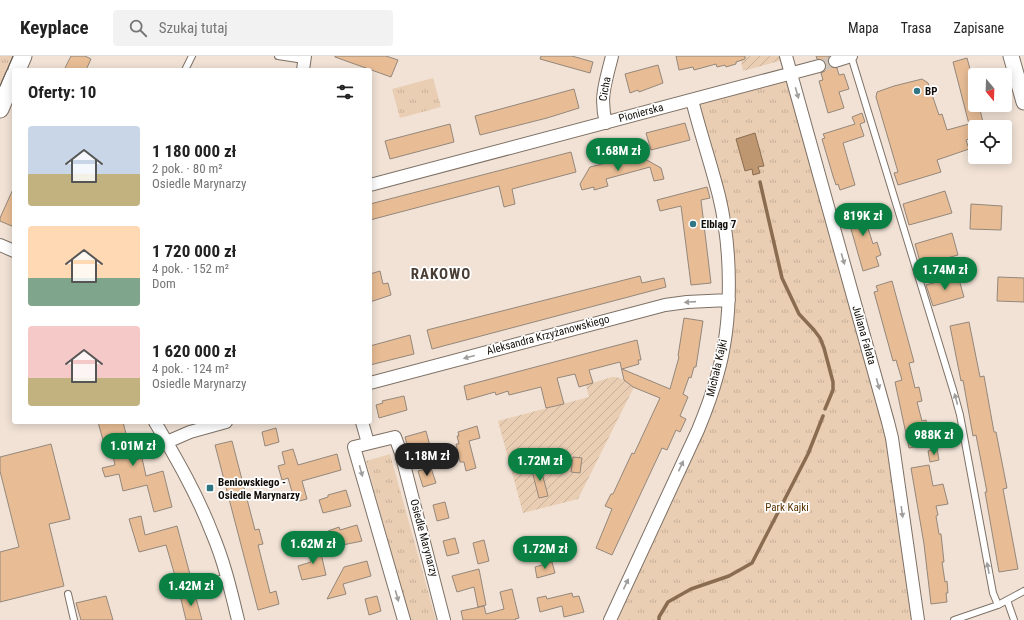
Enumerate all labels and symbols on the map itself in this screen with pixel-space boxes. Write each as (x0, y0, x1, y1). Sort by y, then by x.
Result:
north arrow (968, 68, 1012, 112)
street label: Cicha (596, 76, 614, 102)
place label: BP (925, 85, 937, 98)
marker: BP (912, 86, 922, 96)
one-way arrow (794, 87, 800, 100)
street label: Pionierska (617, 101, 665, 125)
pin: 1.68M zł (577, 138, 659, 172)
pin: 819K zł (826, 203, 900, 237)
place label: Elbląg 7 (701, 218, 737, 231)
marker: Elbląg 7 (688, 219, 698, 229)
one-way arrow (840, 253, 846, 265)
pin: 1.74M zł (904, 257, 986, 291)
district label: RAKOWO (411, 265, 471, 283)
one-way arrow (684, 299, 696, 306)
street label: Juliana Fałata (849, 304, 879, 366)
street label: Aleksandra Krzyżanowskiego (485, 312, 611, 358)
street label: Michała Kajki (704, 338, 730, 398)
one-way arrow (462, 354, 475, 360)
one-way arrow (875, 379, 881, 391)
one-way arrow (953, 392, 959, 404)
pin: 988K zł (897, 422, 971, 456)
pin: 1.01M zł (92, 433, 174, 467)
pin: 1.18M zł (386, 443, 468, 477)
pin: 1.72M zł (499, 448, 581, 482)
one-way arrow (678, 461, 684, 472)
one-way arrow (358, 465, 364, 477)
place label: Beniowskiego - Osiedle Marynarzy (218, 476, 300, 502)
marker: Beniowskiego - Osiedle Marynarzy (205, 483, 215, 493)
street label: Osiedle Marynarzy (407, 498, 441, 579)
park label: Park Kajki (765, 501, 809, 514)
one-way arrow (899, 506, 905, 518)
pin: 1.62M zł (272, 531, 354, 565)
pin: 1.72M zł (504, 536, 586, 570)
one-way arrow (984, 561, 990, 574)
pin: 1.42M zł (150, 573, 232, 607)
one-way arrow (623, 579, 629, 590)
one-way arrow (394, 590, 400, 602)

